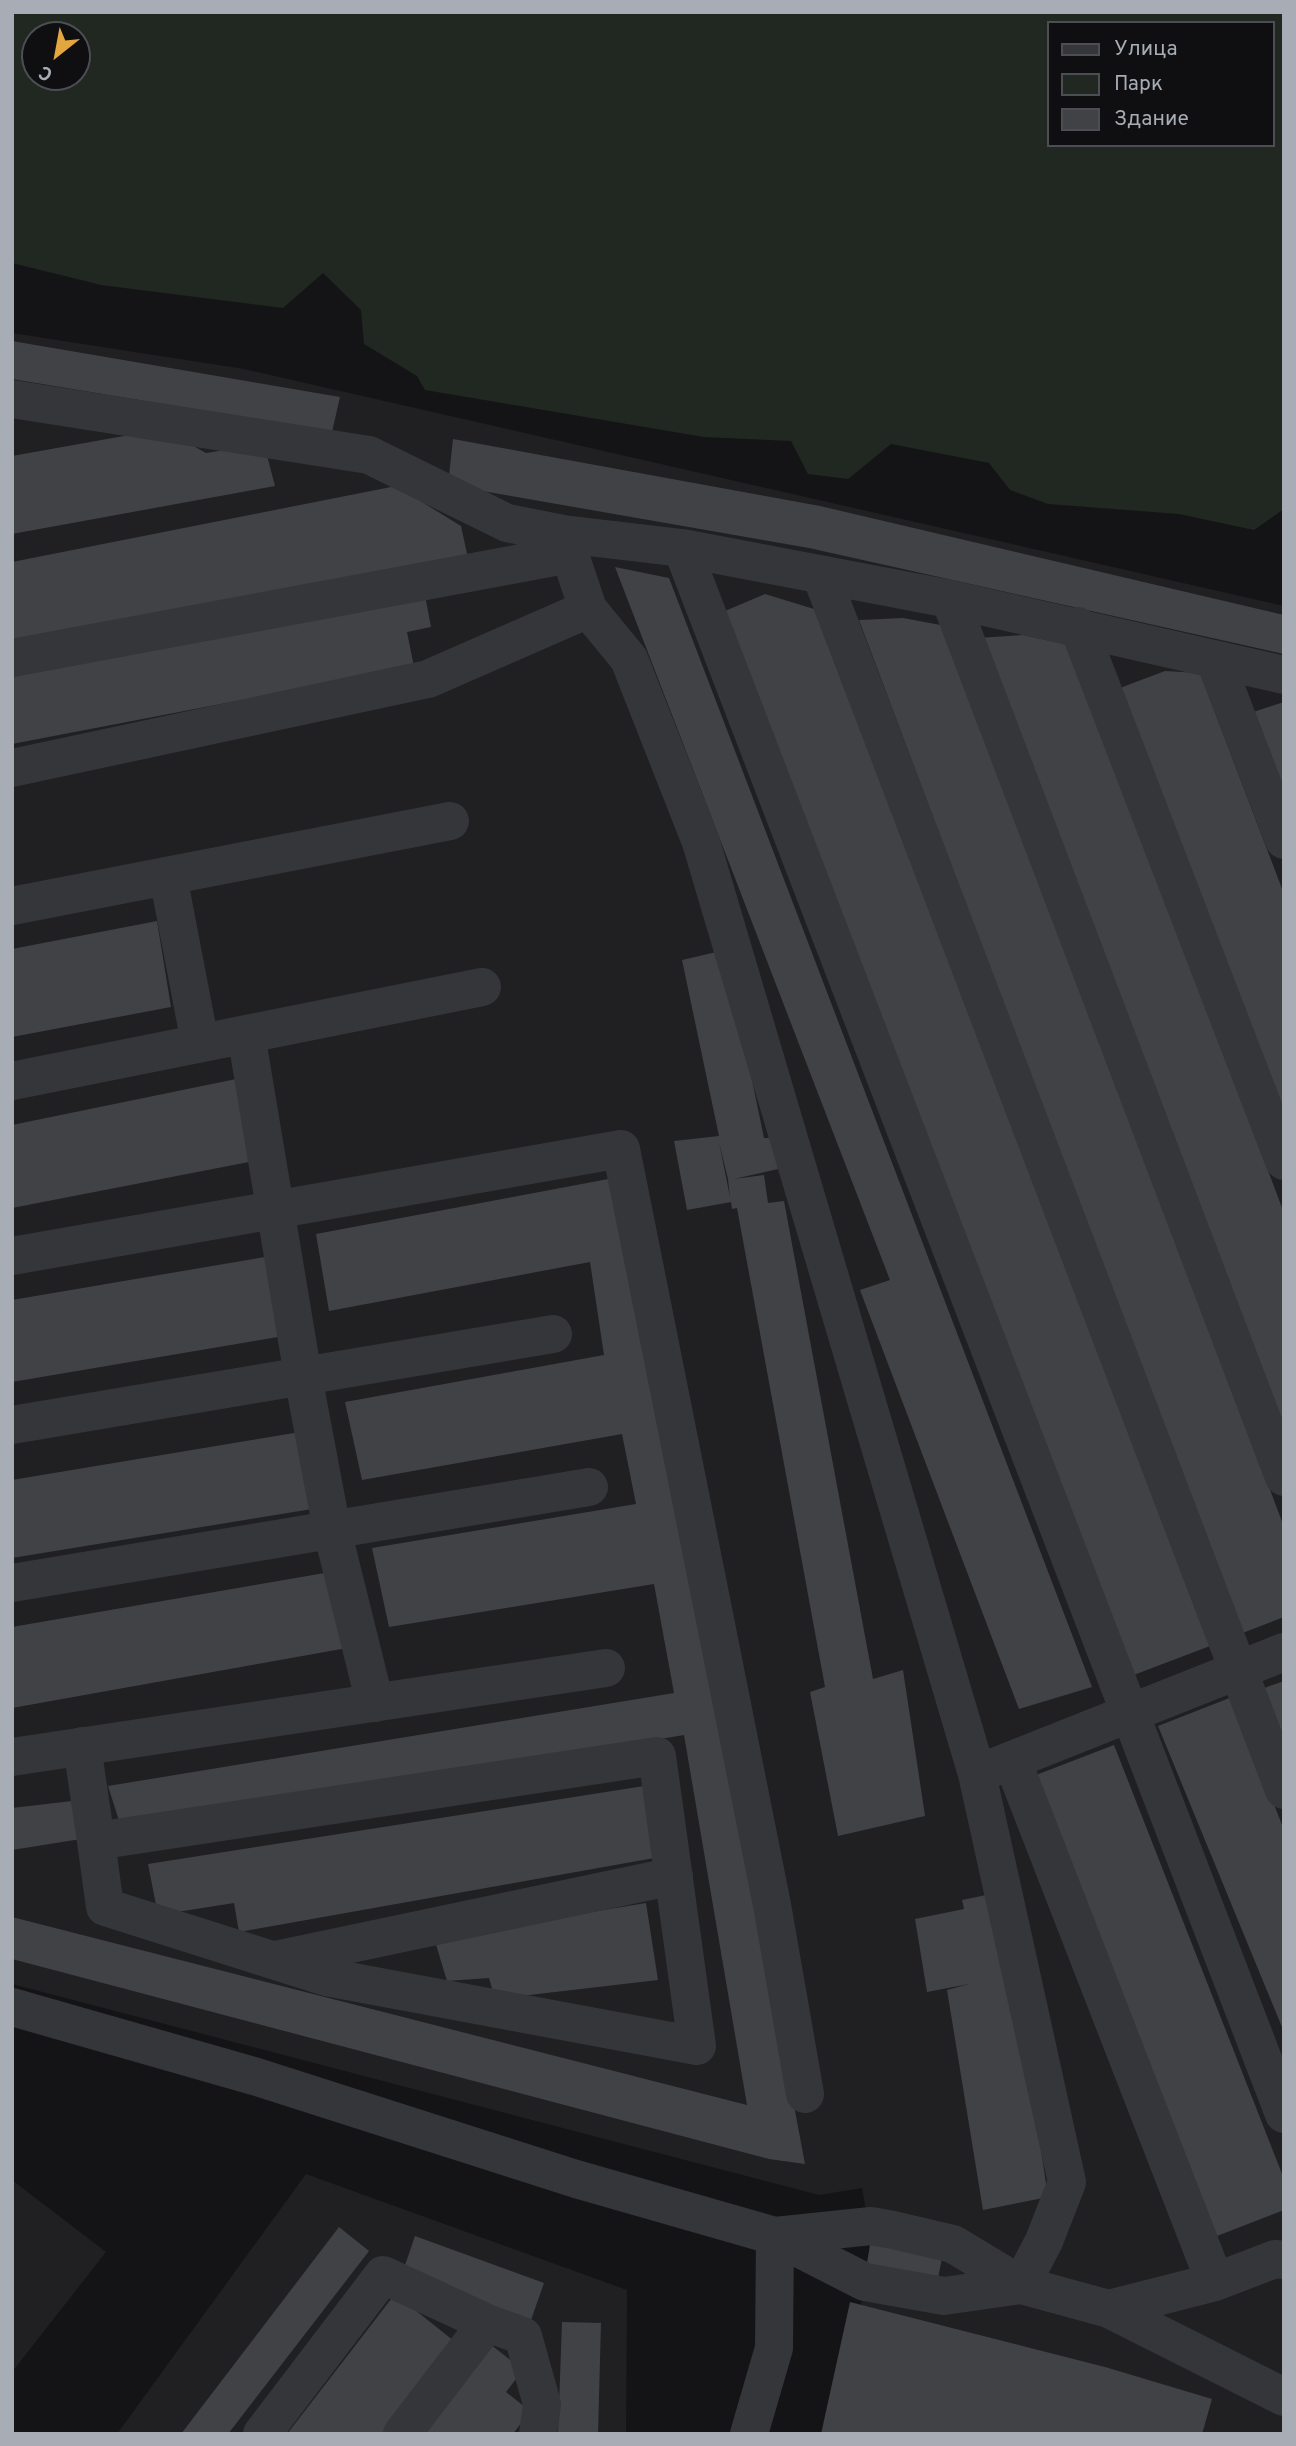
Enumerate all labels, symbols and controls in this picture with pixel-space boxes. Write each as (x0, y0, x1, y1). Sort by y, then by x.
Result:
north arrow (21, 21, 91, 91)
legend (1048, 21, 1275, 147)
text: Улица (1114, 36, 1178, 63)
text: С (35, 59, 58, 86)
text: Парк (1114, 71, 1163, 98)
text: Здание (1114, 106, 1189, 133)

